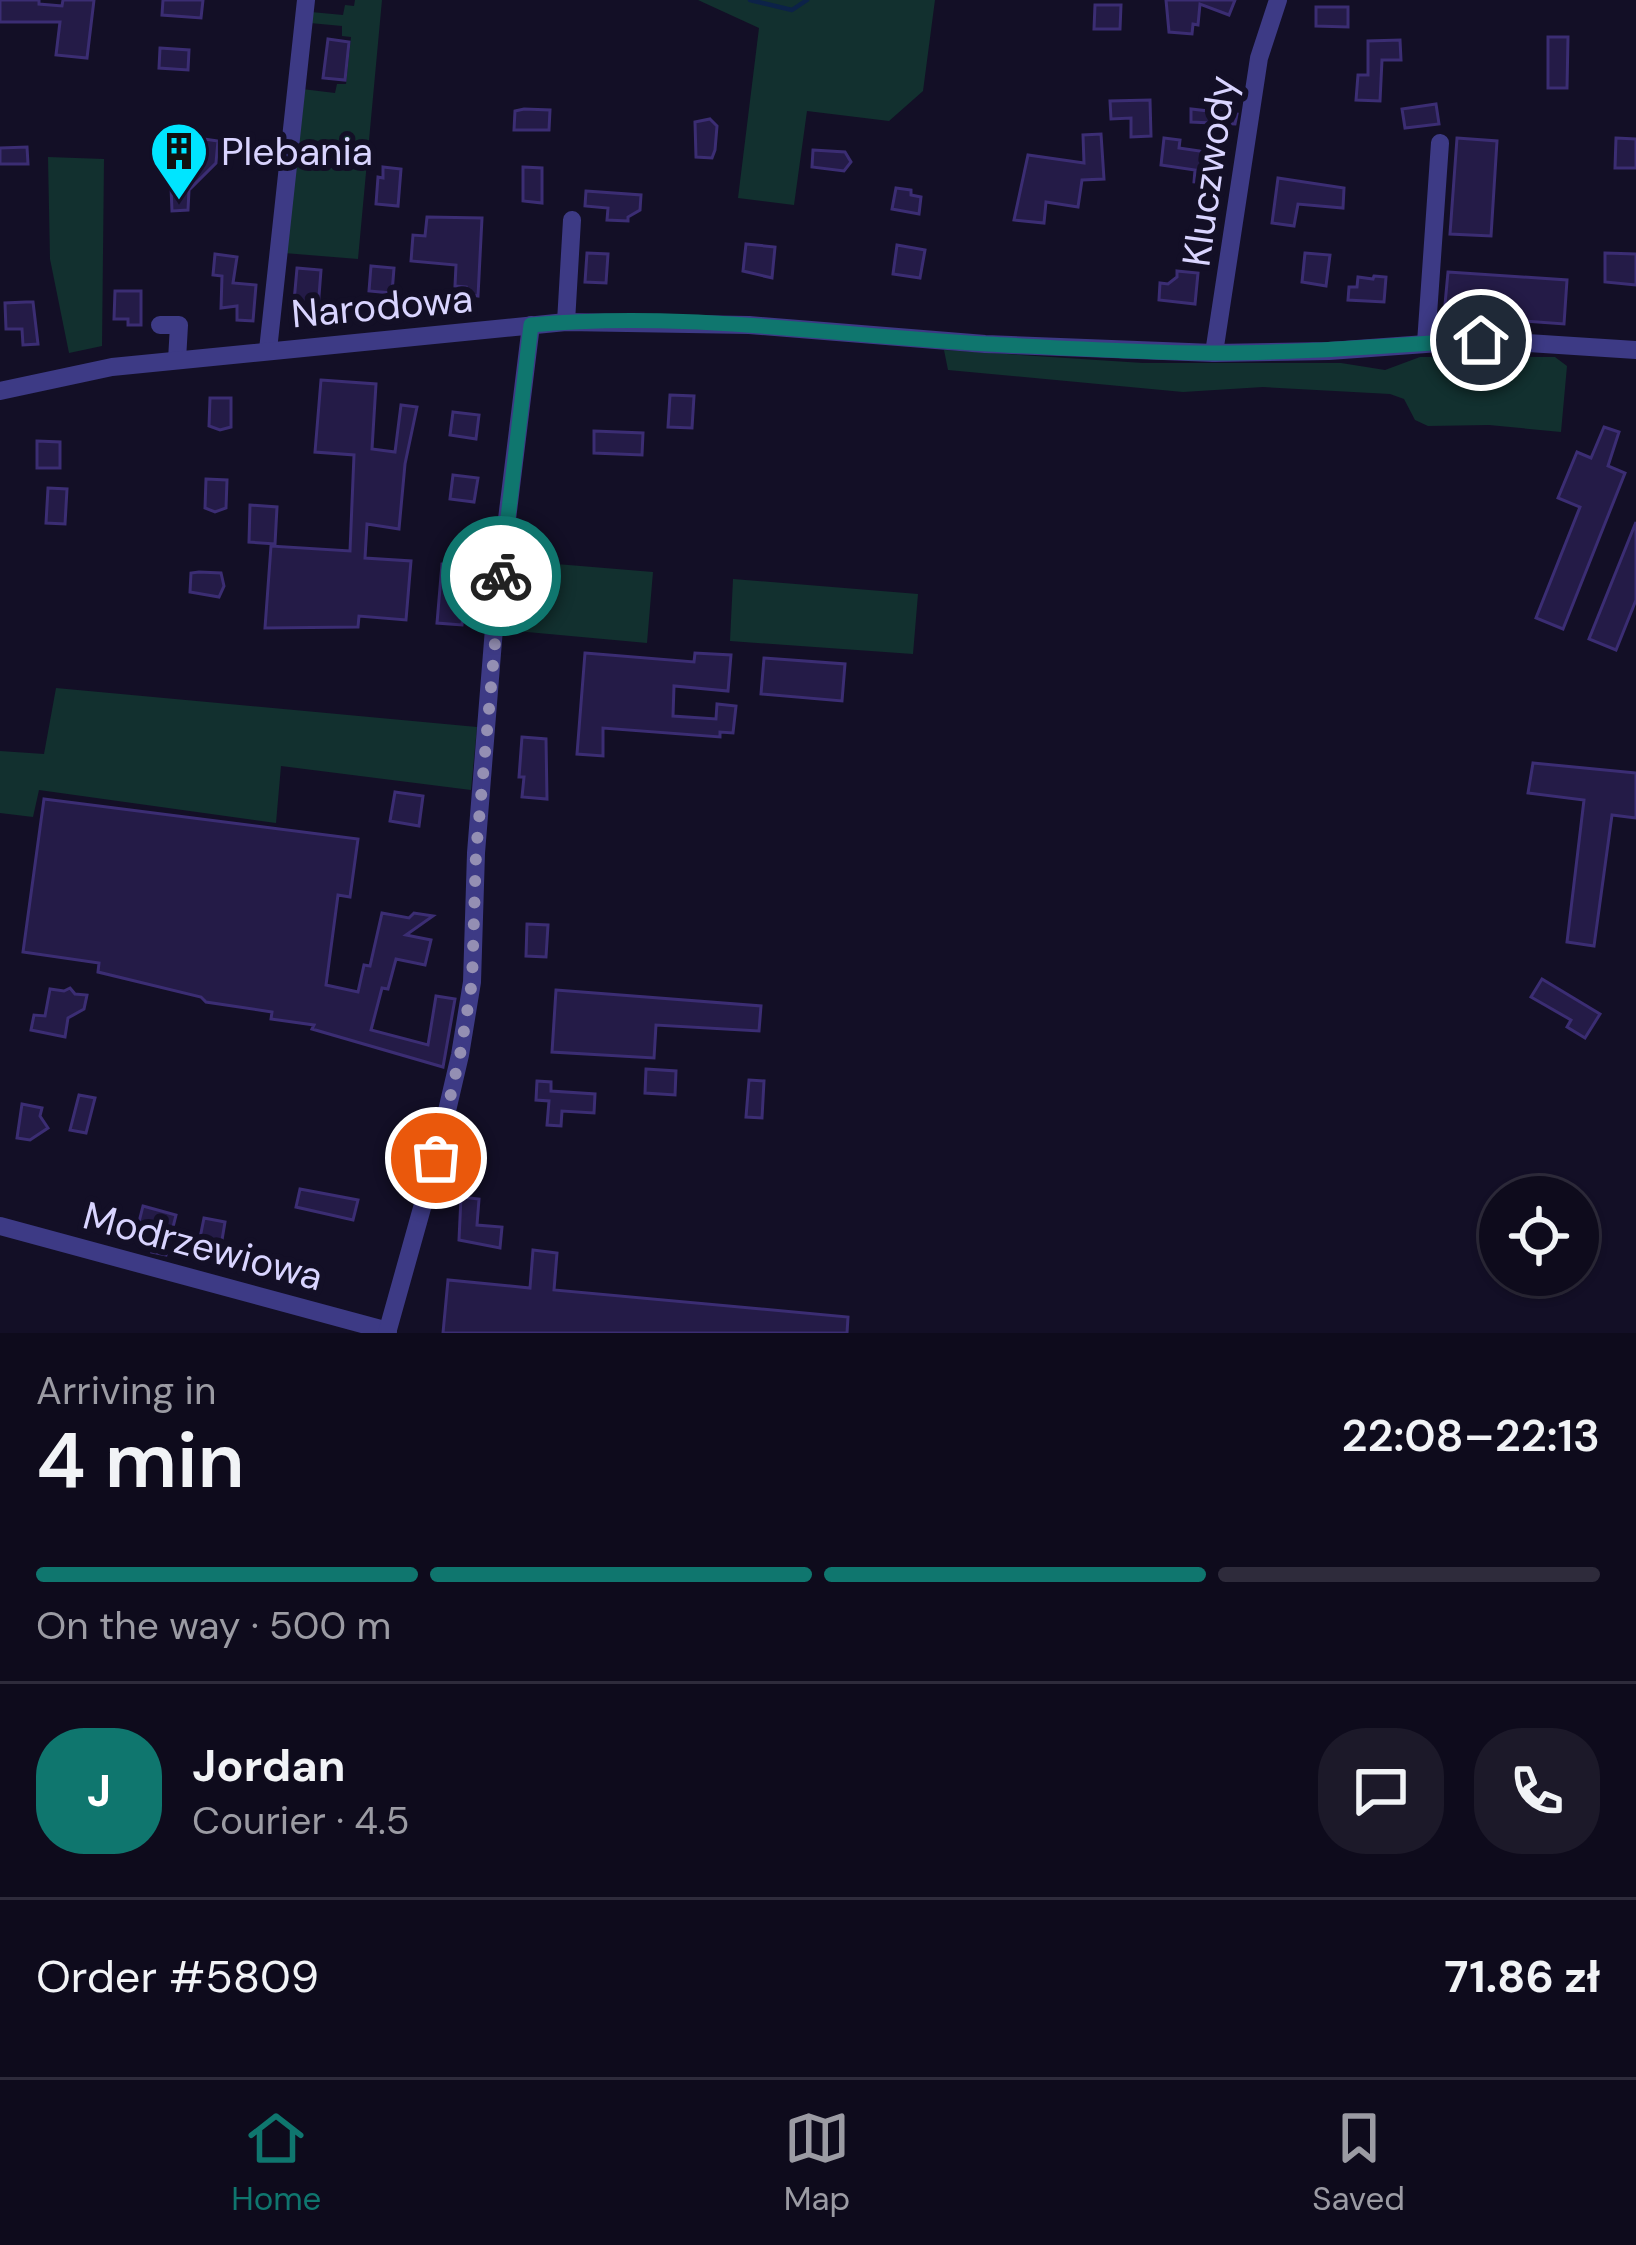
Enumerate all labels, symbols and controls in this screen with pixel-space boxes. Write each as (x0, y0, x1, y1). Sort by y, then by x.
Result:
street label: Kluczwody (1170, 72, 1248, 270)
building icon: Plebania (148, 120, 210, 202)
place label: Plebania (221, 126, 373, 177)
street label: Narodowa (289, 273, 475, 339)
pin (1430, 289, 1532, 391)
icon: home (1448, 307, 1514, 373)
courier (441, 516, 561, 636)
icon: bike (468, 543, 534, 609)
pin (385, 1107, 487, 1209)
icon: bag (403, 1125, 469, 1191)
map controls (1479, 1176, 1599, 1296)
button: locate (1479, 1176, 1599, 1296)
street label: Modrzewiowa (78, 1190, 328, 1302)
text: Arriving in (36, 1365, 216, 1416)
text: 22:08–22:13 (1342, 1406, 1600, 1465)
text: 4 min (36, 1410, 245, 1511)
text: On the way · 500 m (36, 1600, 391, 1651)
button: chat (1318, 1728, 1444, 1854)
button: phone (1474, 1728, 1600, 1854)
text: Jordan (192, 1736, 345, 1795)
text: J (87, 1761, 111, 1820)
text: Courier · 4.5 (192, 1795, 409, 1846)
text: Order #5809 (36, 1947, 319, 2006)
text: 71.86 zł (1444, 1947, 1600, 2006)
tab: Home (231, 2105, 321, 2220)
tab: Map (784, 2105, 850, 2220)
tab: Saved (1312, 2105, 1405, 2220)

